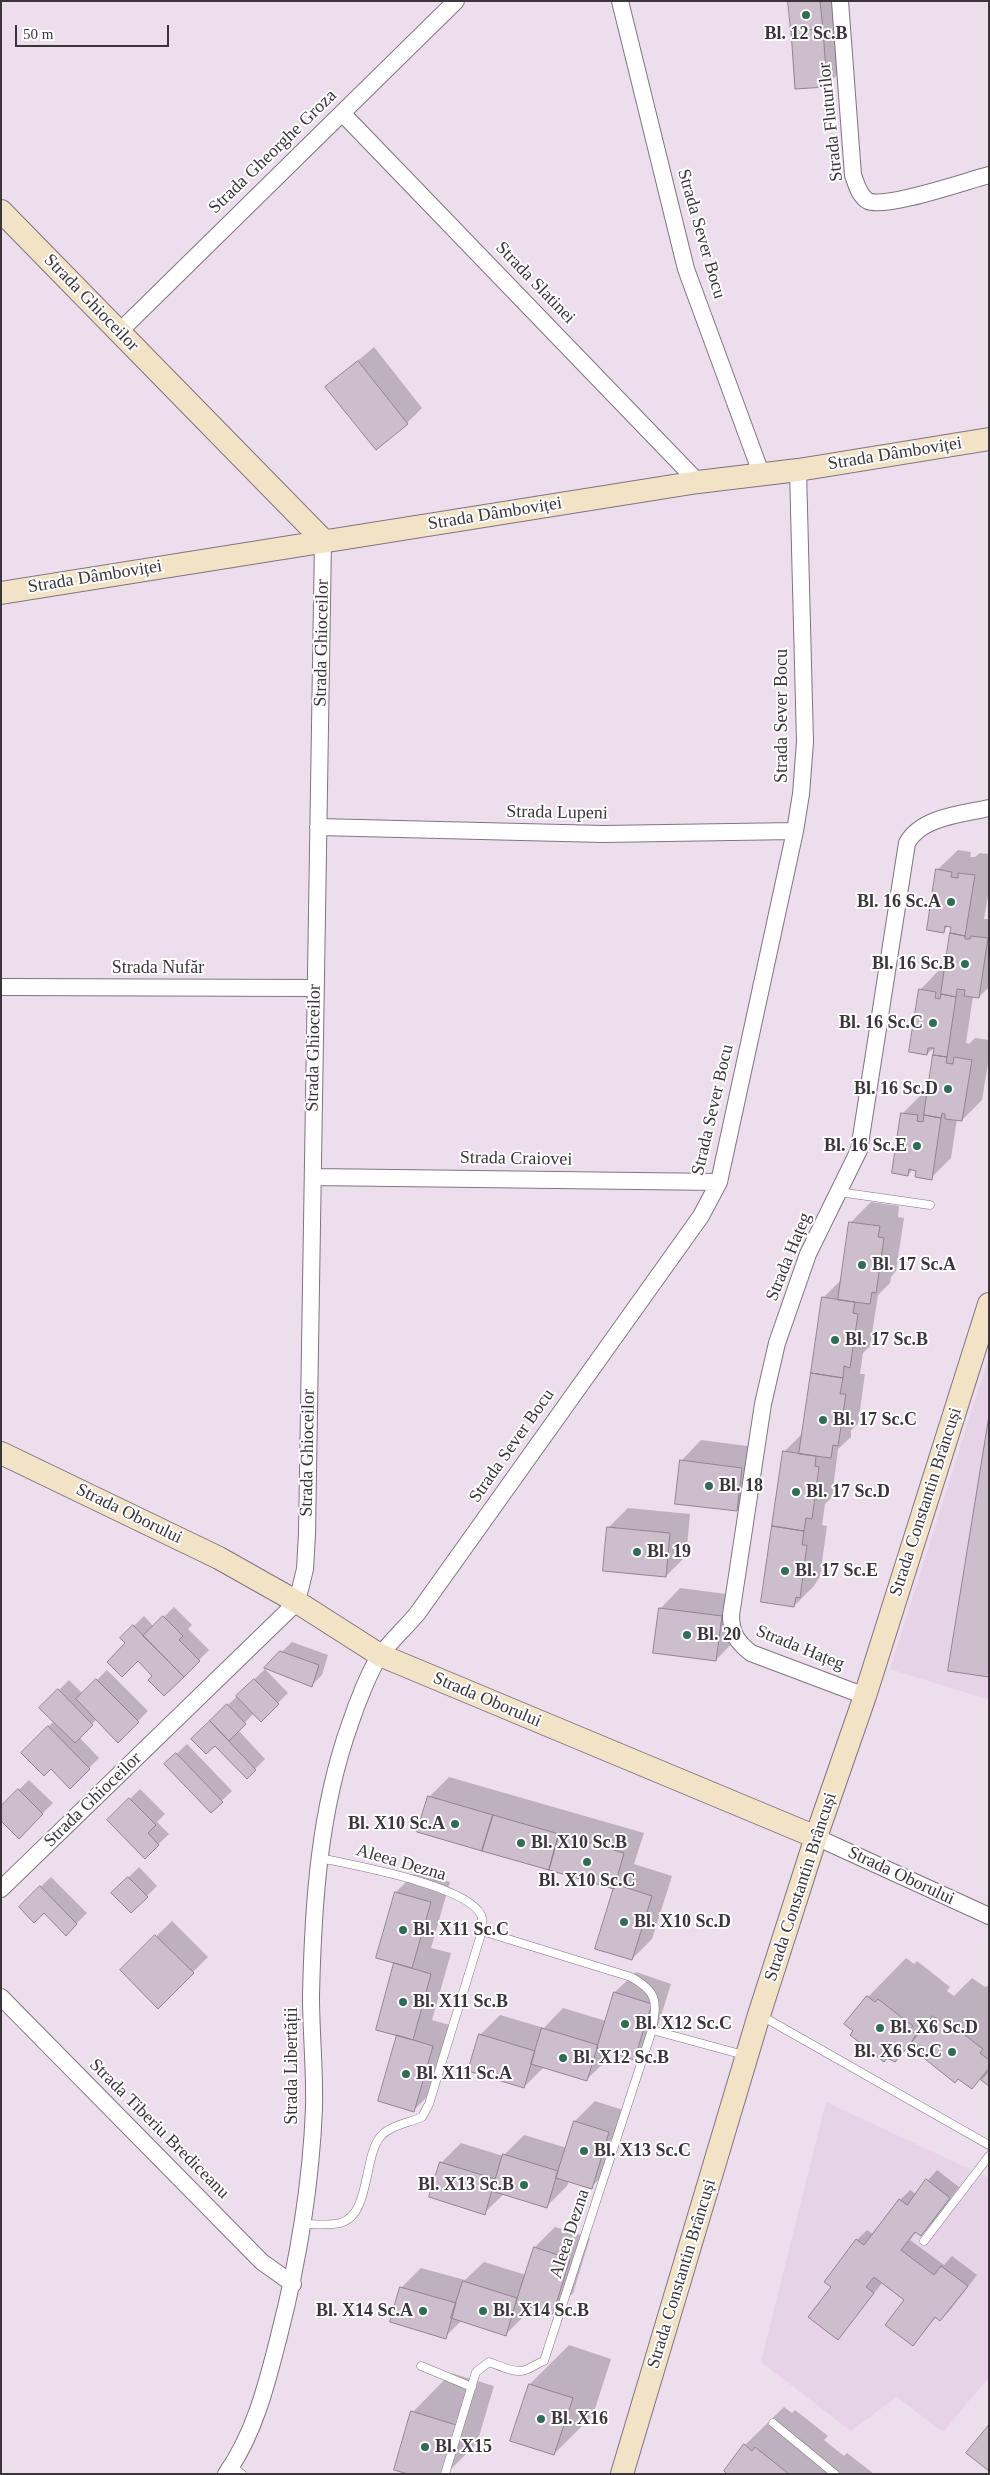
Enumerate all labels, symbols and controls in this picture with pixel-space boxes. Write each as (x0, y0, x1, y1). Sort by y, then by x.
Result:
marker: Bl. 12 Sc.B (800, 9, 812, 21)
scale bar (18, 15, 171, 47)
place label: Bl. 12 Sc.B (764, 23, 848, 45)
text: 50 m (23, 26, 53, 42)
street label: Strada Fluturilor (814, 61, 848, 183)
street label: Strada Gheorghe Groza (204, 85, 342, 219)
street label: Strada Sever Bocu (672, 167, 730, 301)
street label: Strada Slatinei (491, 238, 579, 328)
street label: Strada Ghioceilor (39, 250, 143, 356)
street label: Strada Dâmboviței (826, 433, 964, 475)
street label: Strada Dâmboviței (426, 493, 564, 535)
street label: Strada Dâmboviței (26, 556, 164, 598)
street label: Strada Ghioceilor (310, 579, 334, 707)
street label: Strada Sever Bocu (771, 649, 793, 783)
street label: Strada Lupeni (506, 801, 608, 825)
place label: Bl. 16 Sc.A (857, 891, 941, 913)
marker: Bl. 16 Sc.A (945, 896, 957, 908)
place label: Bl. 16 Sc.B (872, 953, 955, 975)
street label: Strada Nufăr (112, 957, 204, 979)
marker: Bl. 16 Sc.B (959, 958, 971, 970)
street label: Strada Ghioceilor (302, 984, 326, 1112)
place label: Bl. 16 Sc.C (839, 1012, 923, 1034)
marker: Bl. 16 Sc.C (927, 1017, 939, 1029)
street label: Strada Sever Bocu (687, 1042, 739, 1178)
place label: Bl. 16 Sc.D (854, 1078, 938, 1100)
marker: Bl. 16 Sc.D (942, 1083, 954, 1095)
place label: Bl. 16 Sc.E (824, 1135, 907, 1157)
marker: Bl. 16 Sc.E (911, 1140, 923, 1152)
street label: Strada Craiovei (460, 1147, 572, 1171)
street label: Strada Hațeg (761, 1210, 817, 1304)
place label: Bl. 17 Sc.A (872, 1254, 956, 1276)
marker: Bl. 17 Sc.A (856, 1259, 868, 1271)
place label: Bl. 17 Sc.B (845, 1329, 928, 1351)
marker: Bl. 17 Sc.B (829, 1334, 841, 1346)
street label: Strada Sever Bocu (465, 1385, 559, 1507)
street label: Strada Ghioceilor (296, 1389, 320, 1517)
street label: Strada Constantin Brâncuși (885, 1405, 967, 1599)
place label: Bl. 17 Sc.C (833, 1409, 917, 1431)
marker: Bl. 17 Sc.C (817, 1414, 829, 1426)
place label: Bl. 18 (719, 1475, 763, 1497)
street label: Strada Oborului (72, 1479, 186, 1549)
marker: Bl. 18 (703, 1480, 715, 1492)
place label: Bl. 17 Sc.D (806, 1481, 890, 1503)
marker: Bl. 17 Sc.D (790, 1486, 802, 1498)
place label: Bl. 19 (647, 1541, 691, 1563)
marker: Bl. 19 (631, 1546, 643, 1558)
place label: Bl. 17 Sc.E (795, 1560, 878, 1582)
marker: Bl. 17 Sc.E (779, 1565, 791, 1577)
street label: Strada Hațeg (753, 1620, 847, 1676)
place label: Bl. 20 (697, 1624, 741, 1646)
marker: Bl. 20 (681, 1629, 693, 1641)
street label: Strada Oborului (430, 1667, 544, 1733)
street label: Strada Ghioceilor (40, 1748, 146, 1852)
street label: Strada Constantin Brâncuși (760, 1790, 842, 1984)
place label: Bl. X10 Sc.A (348, 1813, 445, 1835)
marker: Bl. X10 Sc.A (449, 1818, 461, 1830)
place label: Bl. X10 Sc.B (531, 1832, 627, 1854)
marker: Bl. X10 Sc.B (515, 1837, 527, 1849)
street label: Aleea Dezna (354, 1840, 448, 1886)
street label: Strada Oborului (844, 1842, 958, 1910)
marker: Bl. X10 Sc.C (581, 1856, 593, 1868)
place label: Bl. X10 Sc.C (538, 1870, 636, 1892)
place label: Bl. X10 Sc.D (634, 1911, 731, 1933)
marker: Bl. X10 Sc.D (618, 1916, 630, 1928)
place label: Bl. X11 Sc.C (413, 1919, 509, 1941)
marker: Bl. X11 Sc.C (397, 1924, 409, 1936)
place label: Bl. X11 Sc.B (413, 1991, 508, 2013)
marker: Bl. X11 Sc.B (397, 1996, 409, 2008)
street label: Strada Libertății (281, 2007, 303, 2125)
place label: Bl. X12 Sc.C (635, 2013, 732, 2035)
place label: Bl. X6 Sc.D (890, 2017, 978, 2039)
marker: Bl. X12 Sc.C (619, 2018, 631, 2030)
marker: Bl. X6 Sc.D (874, 2022, 886, 2034)
place label: Bl. X6 Sc.C (854, 2041, 942, 2063)
marker: Bl. X6 Sc.C (946, 2046, 958, 2058)
place label: Bl. X12 Sc.B (573, 2047, 669, 2069)
marker: Bl. X12 Sc.B (557, 2052, 569, 2064)
street label: Strada Tiberiu Brediceanu (84, 2054, 234, 2204)
place label: Bl. X11 Sc.A (416, 2063, 512, 2085)
marker: Bl. X11 Sc.A (400, 2068, 412, 2080)
place label: Bl. X13 Sc.C (594, 2140, 691, 2162)
marker: Bl. X13 Sc.C (578, 2145, 590, 2157)
place label: Bl. X13 Sc.B (418, 2174, 514, 2196)
street label: Strada Constantin Brâncuși (643, 2177, 721, 2371)
marker: Bl. X13 Sc.B (518, 2179, 530, 2191)
street label: Aleea Dezna (545, 2187, 595, 2281)
place label: Bl. X14 Sc.A (316, 2300, 413, 2322)
place label: Bl. X14 Sc.B (493, 2300, 589, 2322)
marker: Bl. X14 Sc.A (417, 2305, 429, 2317)
marker: Bl. X14 Sc.B (477, 2305, 489, 2317)
place label: Bl. X16 (551, 2408, 608, 2430)
marker: Bl. X16 (535, 2413, 547, 2425)
place label: Bl. X15 (435, 2436, 492, 2458)
marker: Bl. X15 (419, 2441, 431, 2453)

